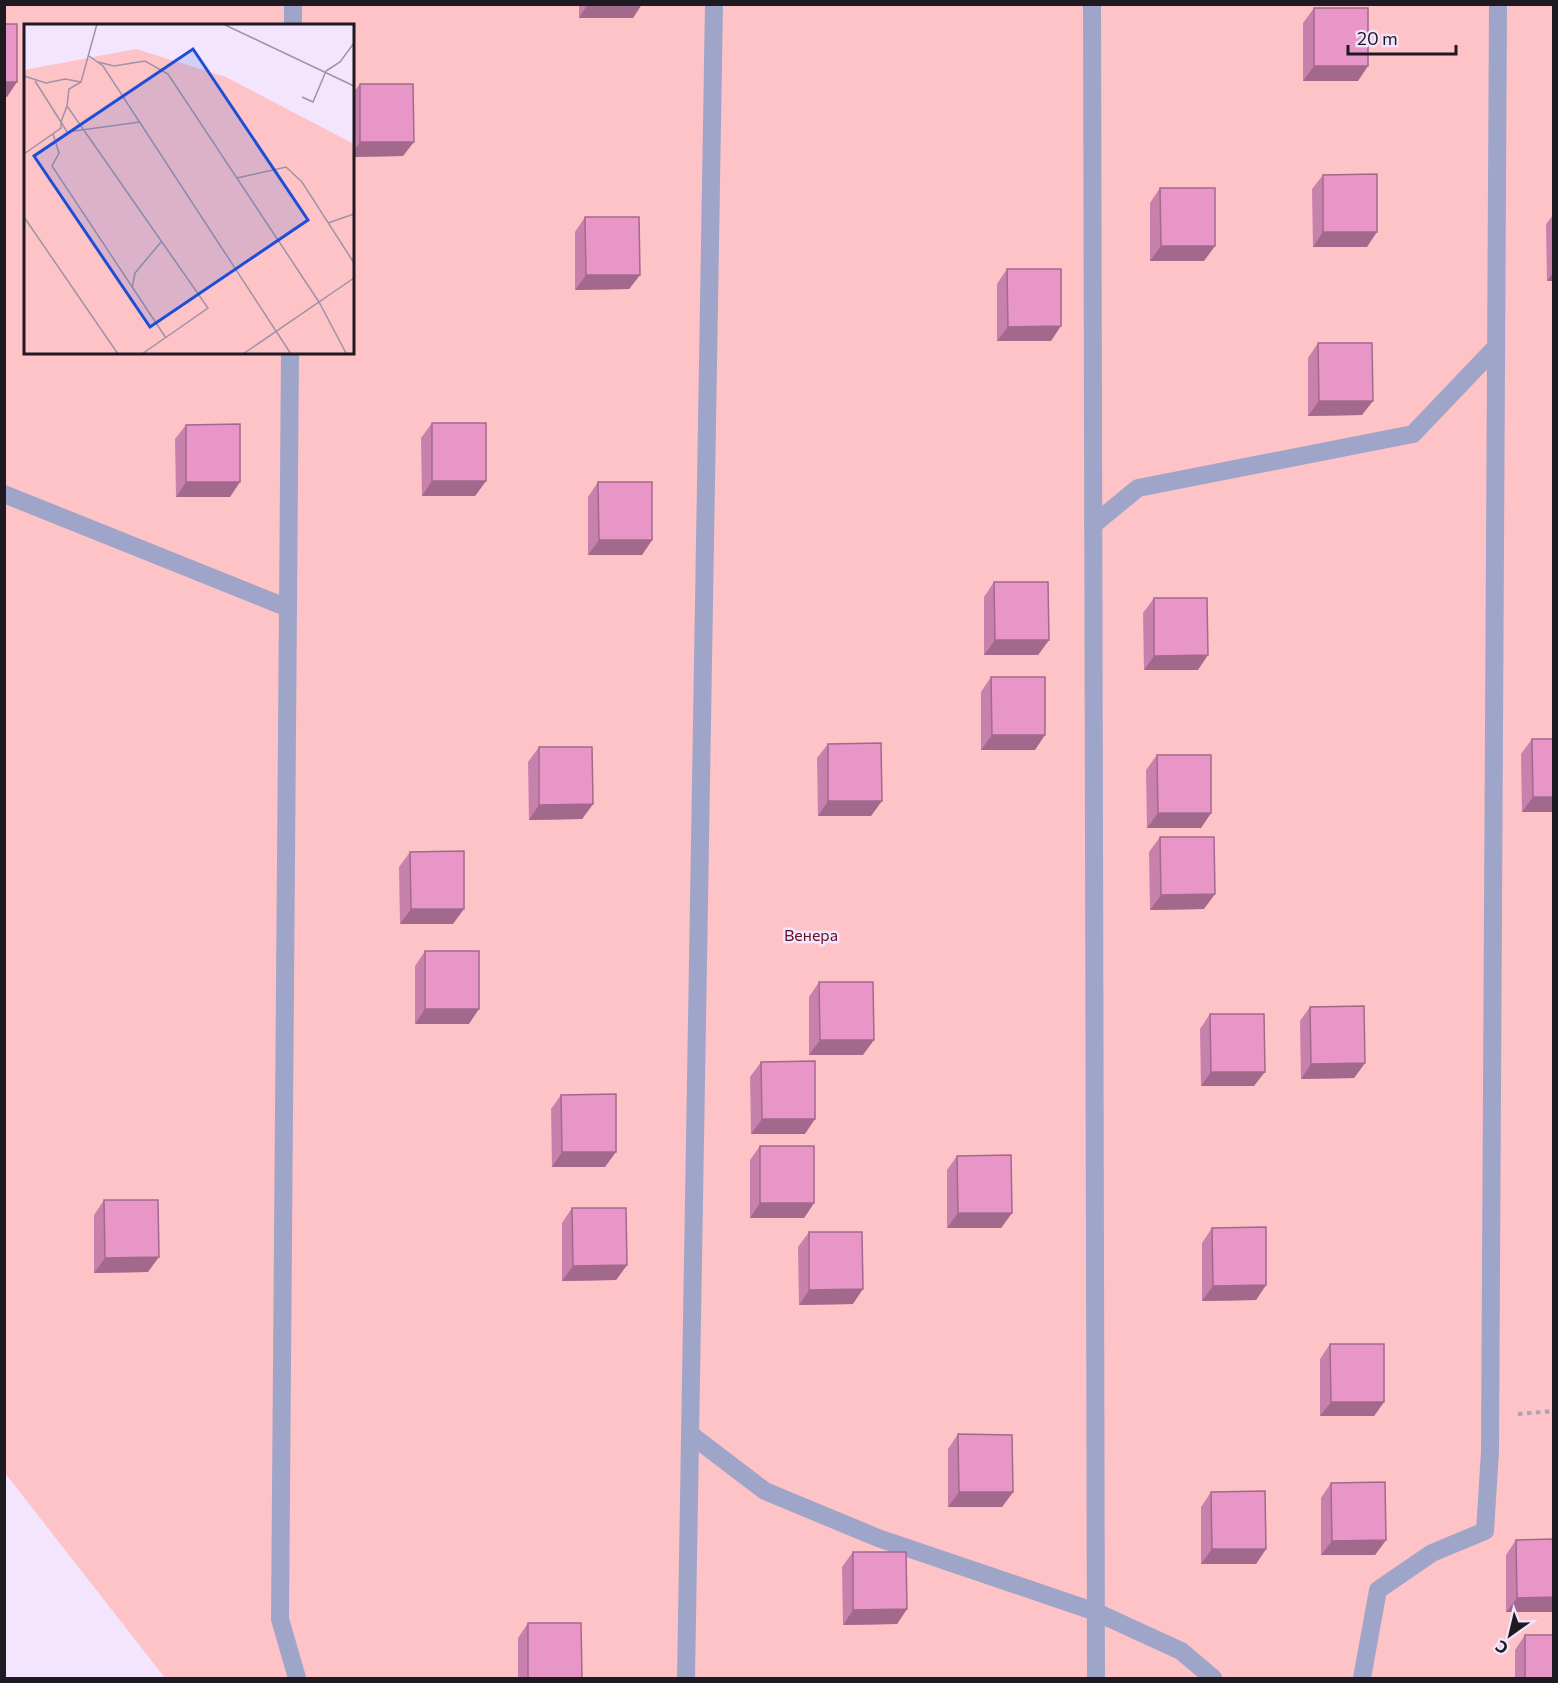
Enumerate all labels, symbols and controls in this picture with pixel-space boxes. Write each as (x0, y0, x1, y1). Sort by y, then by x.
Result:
scale bar (1348, 18, 1456, 56)
inset map (24, 24, 354, 354)
text: 20 m (1357, 27, 1398, 49)
park label: Венера (784, 925, 838, 944)
north arrow (1480, 1605, 1540, 1665)
text: С (1491, 1637, 1511, 1659)

